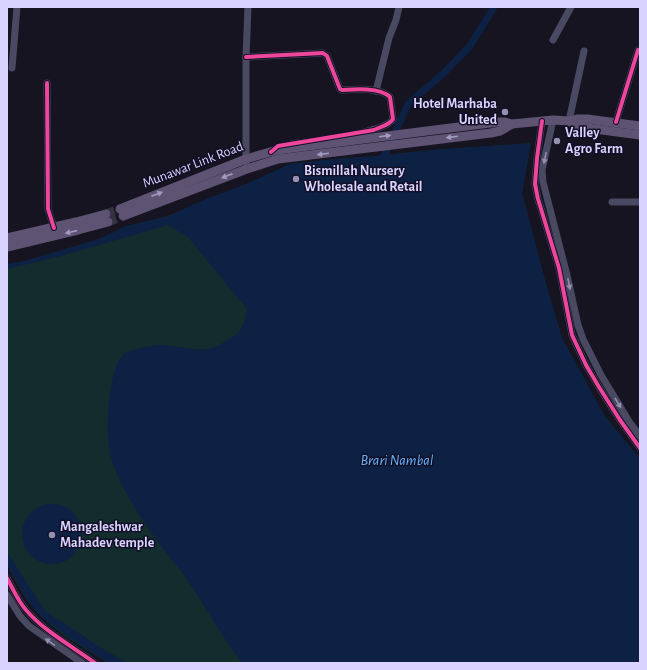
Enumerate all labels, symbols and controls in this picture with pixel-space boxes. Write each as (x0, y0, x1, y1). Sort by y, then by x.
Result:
place label: Hotel Marhaba United (413, 97, 498, 127)
marker: Hotel Marhaba United (500, 107, 510, 117)
place label: Valley Agro Farm (565, 126, 623, 156)
one-way arrow (379, 133, 391, 139)
one-way arrow (446, 134, 458, 141)
marker: Valley Agro Farm (552, 136, 562, 146)
street label: Munawar Link Road (141, 139, 245, 191)
one-way arrow (317, 151, 329, 157)
one-way arrow (541, 152, 547, 164)
place label: Bismillah Nursery Wholesale and Retail (304, 164, 423, 194)
one-way arrow (221, 174, 233, 180)
marker: Bismillah Nursery Wholesale and Retail (291, 174, 301, 184)
one-way arrow (151, 191, 163, 197)
one-way arrow (64, 229, 76, 235)
one-way arrow (566, 278, 572, 290)
one-way arrow (614, 397, 621, 409)
water label: Brari Nambal (360, 453, 434, 468)
place label: Mangaleshwar Mahadev temple (60, 520, 155, 550)
marker: Mangaleshwar Mahadev temple (47, 530, 57, 540)
one-way arrow (44, 638, 56, 645)

